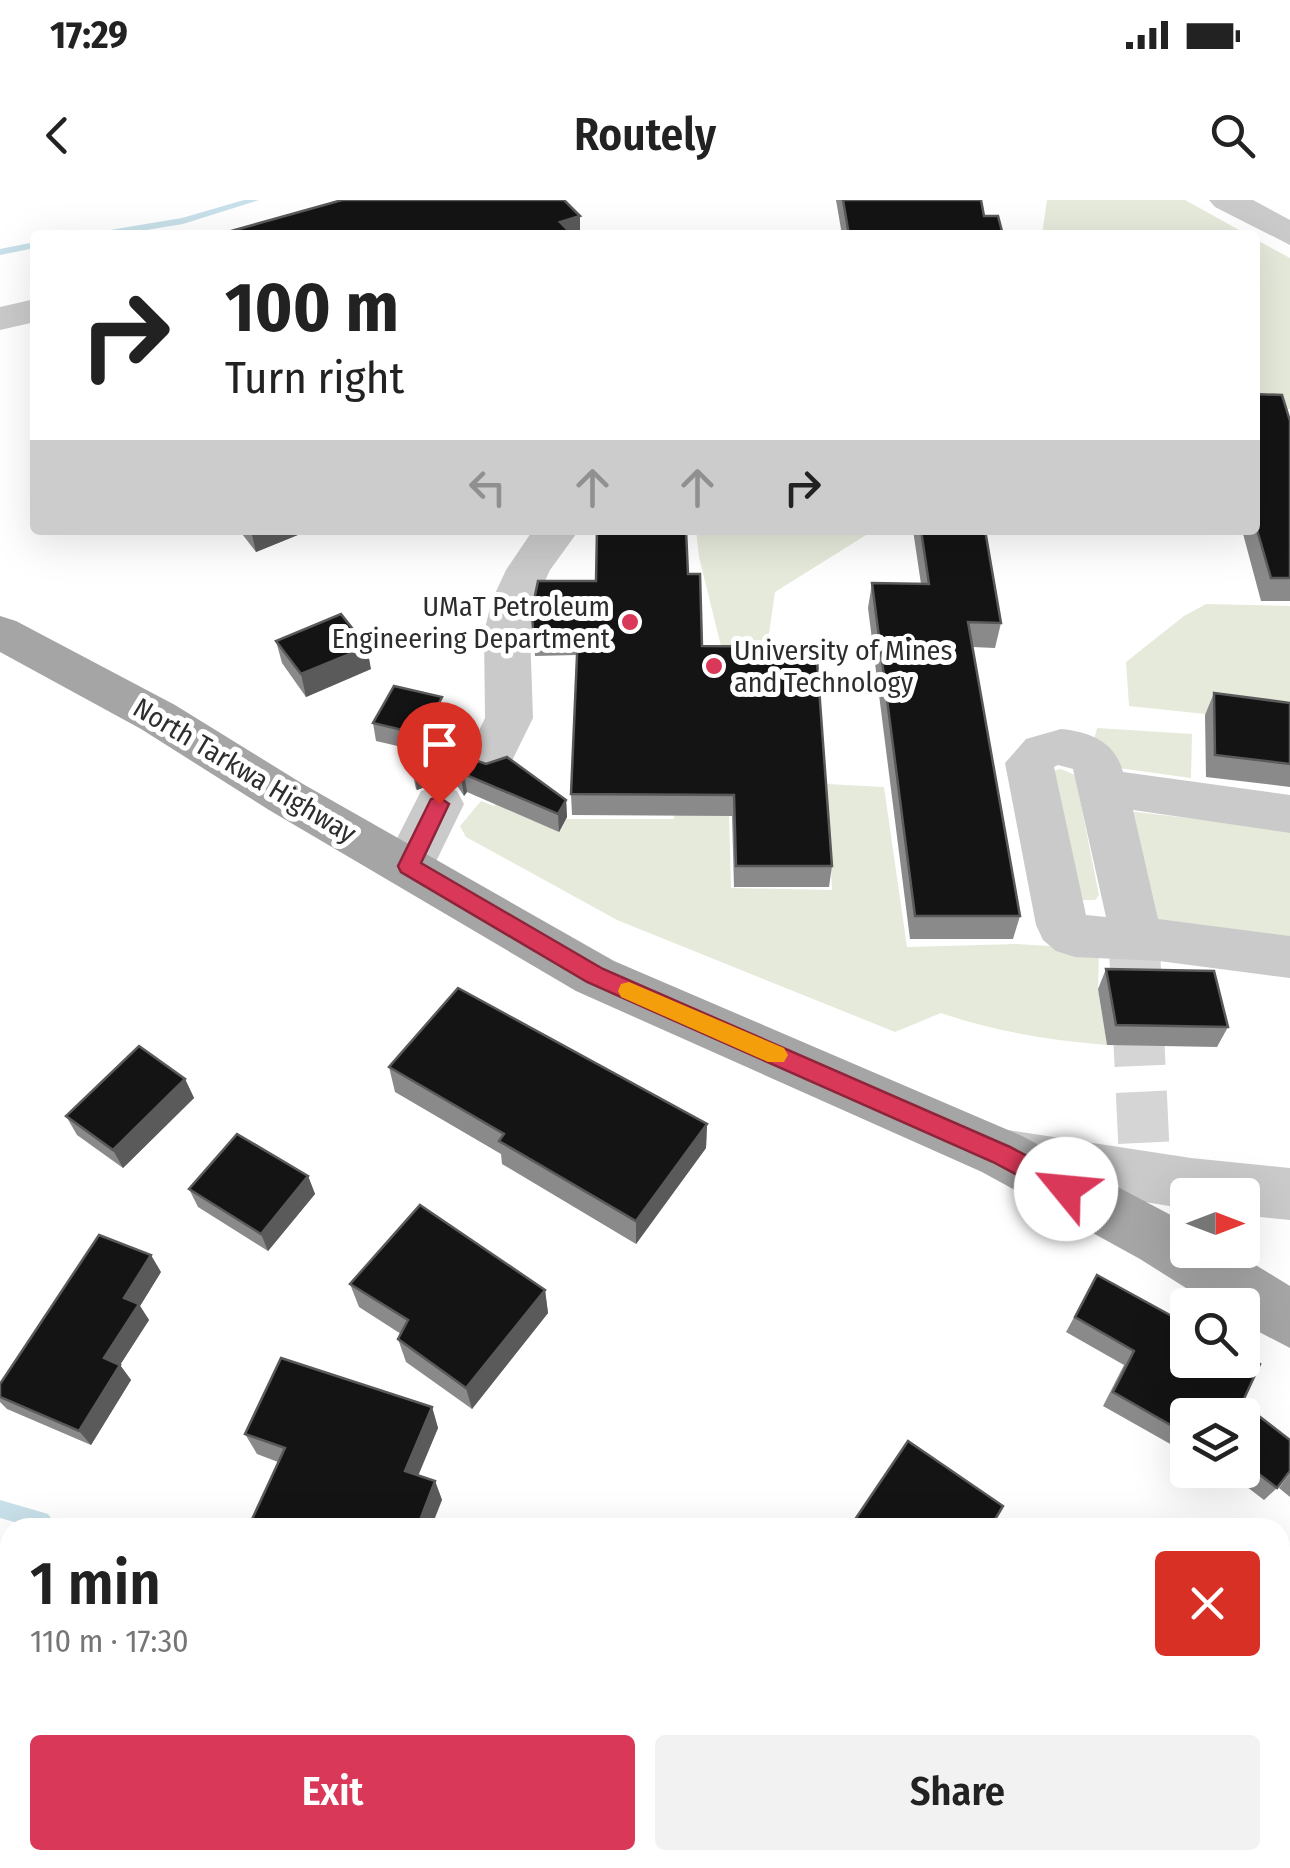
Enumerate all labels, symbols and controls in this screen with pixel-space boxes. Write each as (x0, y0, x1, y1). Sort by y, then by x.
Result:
text: 17:29 (50, 12, 128, 58)
icon: back (30, 108, 85, 163)
text: Routely (574, 108, 716, 162)
icon: search (1205, 108, 1260, 163)
text: 100 m (225, 266, 399, 350)
icon: right (60, 270, 190, 400)
text: Turn right (225, 351, 404, 405)
icon: left (460, 460, 515, 515)
icon: ahead (565, 460, 620, 515)
icon: ahead (670, 460, 725, 515)
icon: right (775, 460, 830, 515)
place label: UMaT Petroleum Engineering Department (332, 590, 611, 655)
marker: UMaT Petroleum Engineering Department (619, 611, 641, 633)
place label: University of Mines and Technology (734, 634, 952, 699)
marker: University of Mines and Technology (703, 655, 725, 677)
street label: North Tarkwa Highway (127, 691, 363, 850)
pin (397, 702, 482, 805)
icon: arrive (412, 717, 467, 772)
position arrow (1014, 1137, 1118, 1241)
north arrow (1170, 1178, 1260, 1268)
map controls (1170, 1178, 1260, 1488)
button: search (1170, 1288, 1260, 1378)
button: layers (1170, 1398, 1260, 1488)
text: 1 min (30, 1548, 161, 1620)
button: close (1155, 1551, 1260, 1656)
text: 110 m · 17:30 (30, 1622, 189, 1660)
button: Exit (30, 1735, 635, 1850)
button: Share (655, 1735, 1260, 1850)

